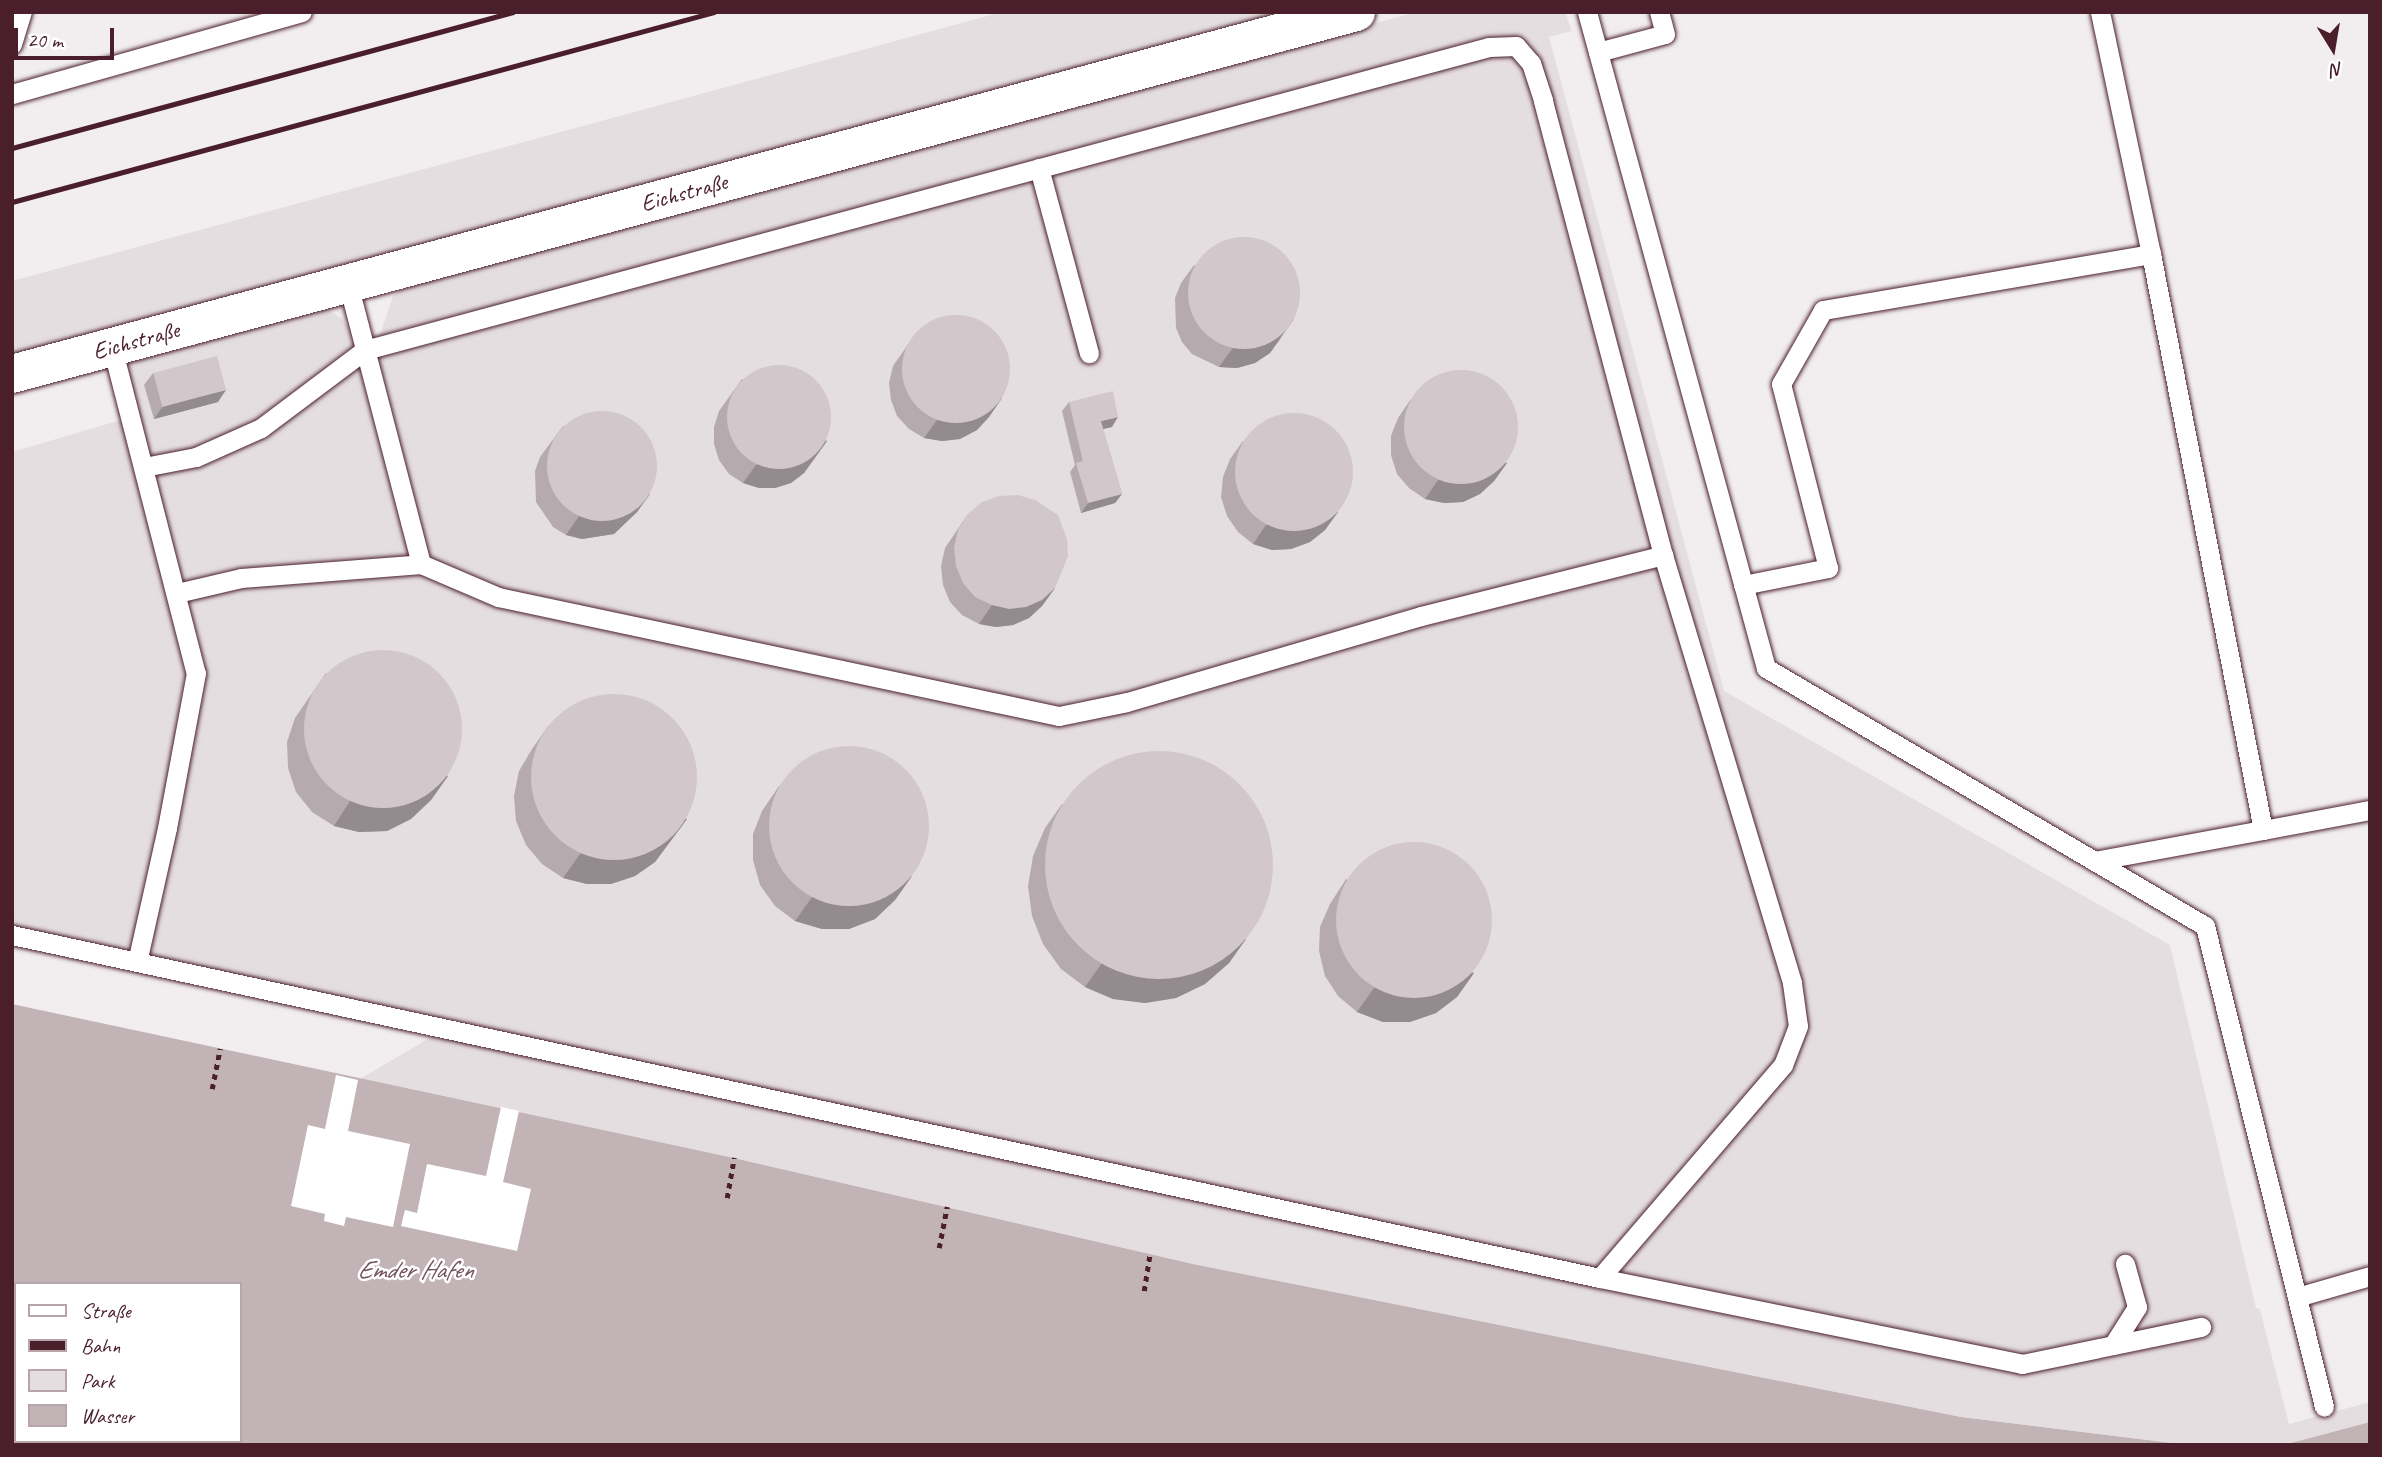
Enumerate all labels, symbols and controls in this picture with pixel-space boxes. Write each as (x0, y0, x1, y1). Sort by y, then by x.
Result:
scale bar (18, 14, 117, 58)
north arrow (2298, 14, 2368, 84)
text: 20 m (27, 27, 63, 53)
text: N (2329, 57, 2345, 83)
street label: Eichstraße (638, 168, 730, 218)
street label: Eichstraße (90, 316, 182, 366)
water label: Emder Hafen (357, 1254, 473, 1286)
legend (14, 1282, 242, 1443)
text: Straße (81, 1298, 131, 1324)
text: Bahn (81, 1333, 120, 1359)
text: Park (81, 1368, 114, 1394)
text: Wasser (81, 1403, 134, 1429)

